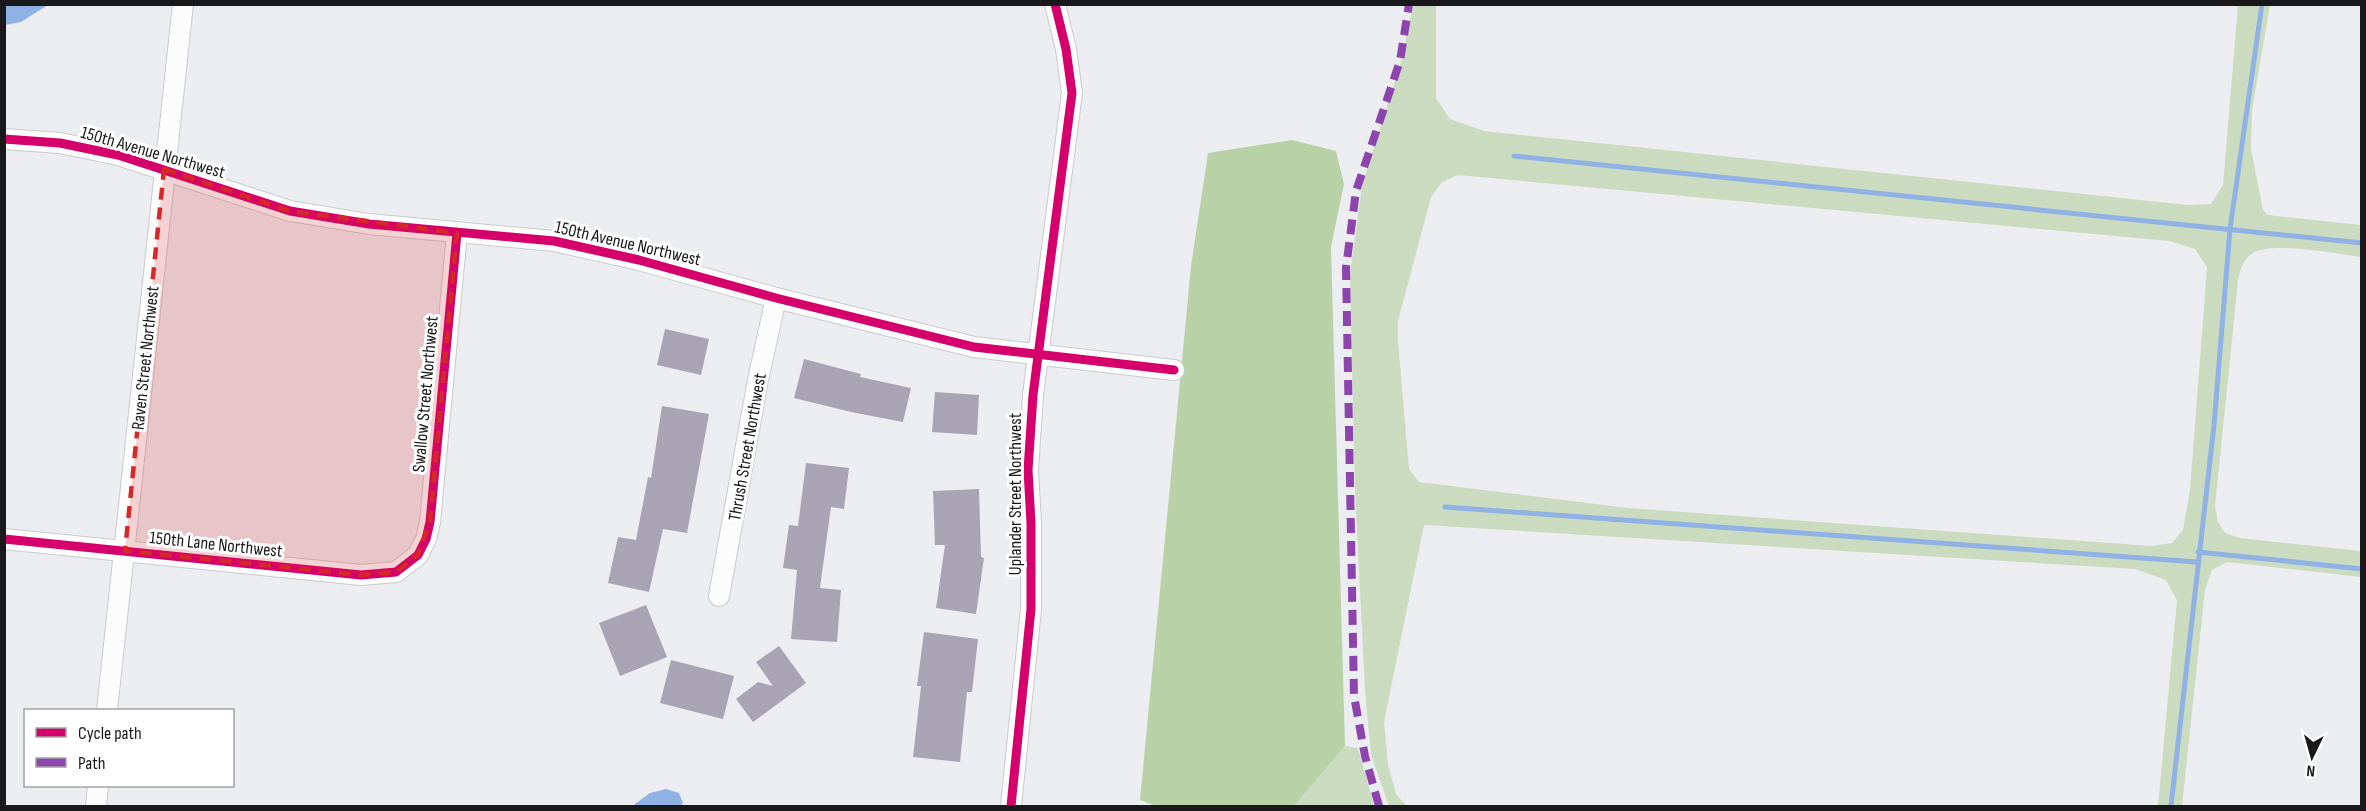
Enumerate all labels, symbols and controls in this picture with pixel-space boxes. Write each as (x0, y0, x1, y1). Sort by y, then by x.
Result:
street label: 150th Avenue Northwest (78, 122, 228, 183)
street label: 150th Avenue Northwest (553, 217, 703, 271)
street label: Raven Street Northwest (127, 284, 164, 431)
street label: Swallow Street Northwest (408, 315, 443, 473)
street label: Thrush Street Northwest (724, 371, 771, 523)
street label: Uplander Street Northwest (1005, 412, 1026, 575)
street label: 150th Lane Northwest (148, 527, 284, 562)
legend (24, 709, 234, 787)
text: Cycle path (78, 723, 142, 744)
north arrow (2282, 727, 2342, 787)
text: Path (78, 753, 106, 774)
text: N (2306, 761, 2316, 780)

